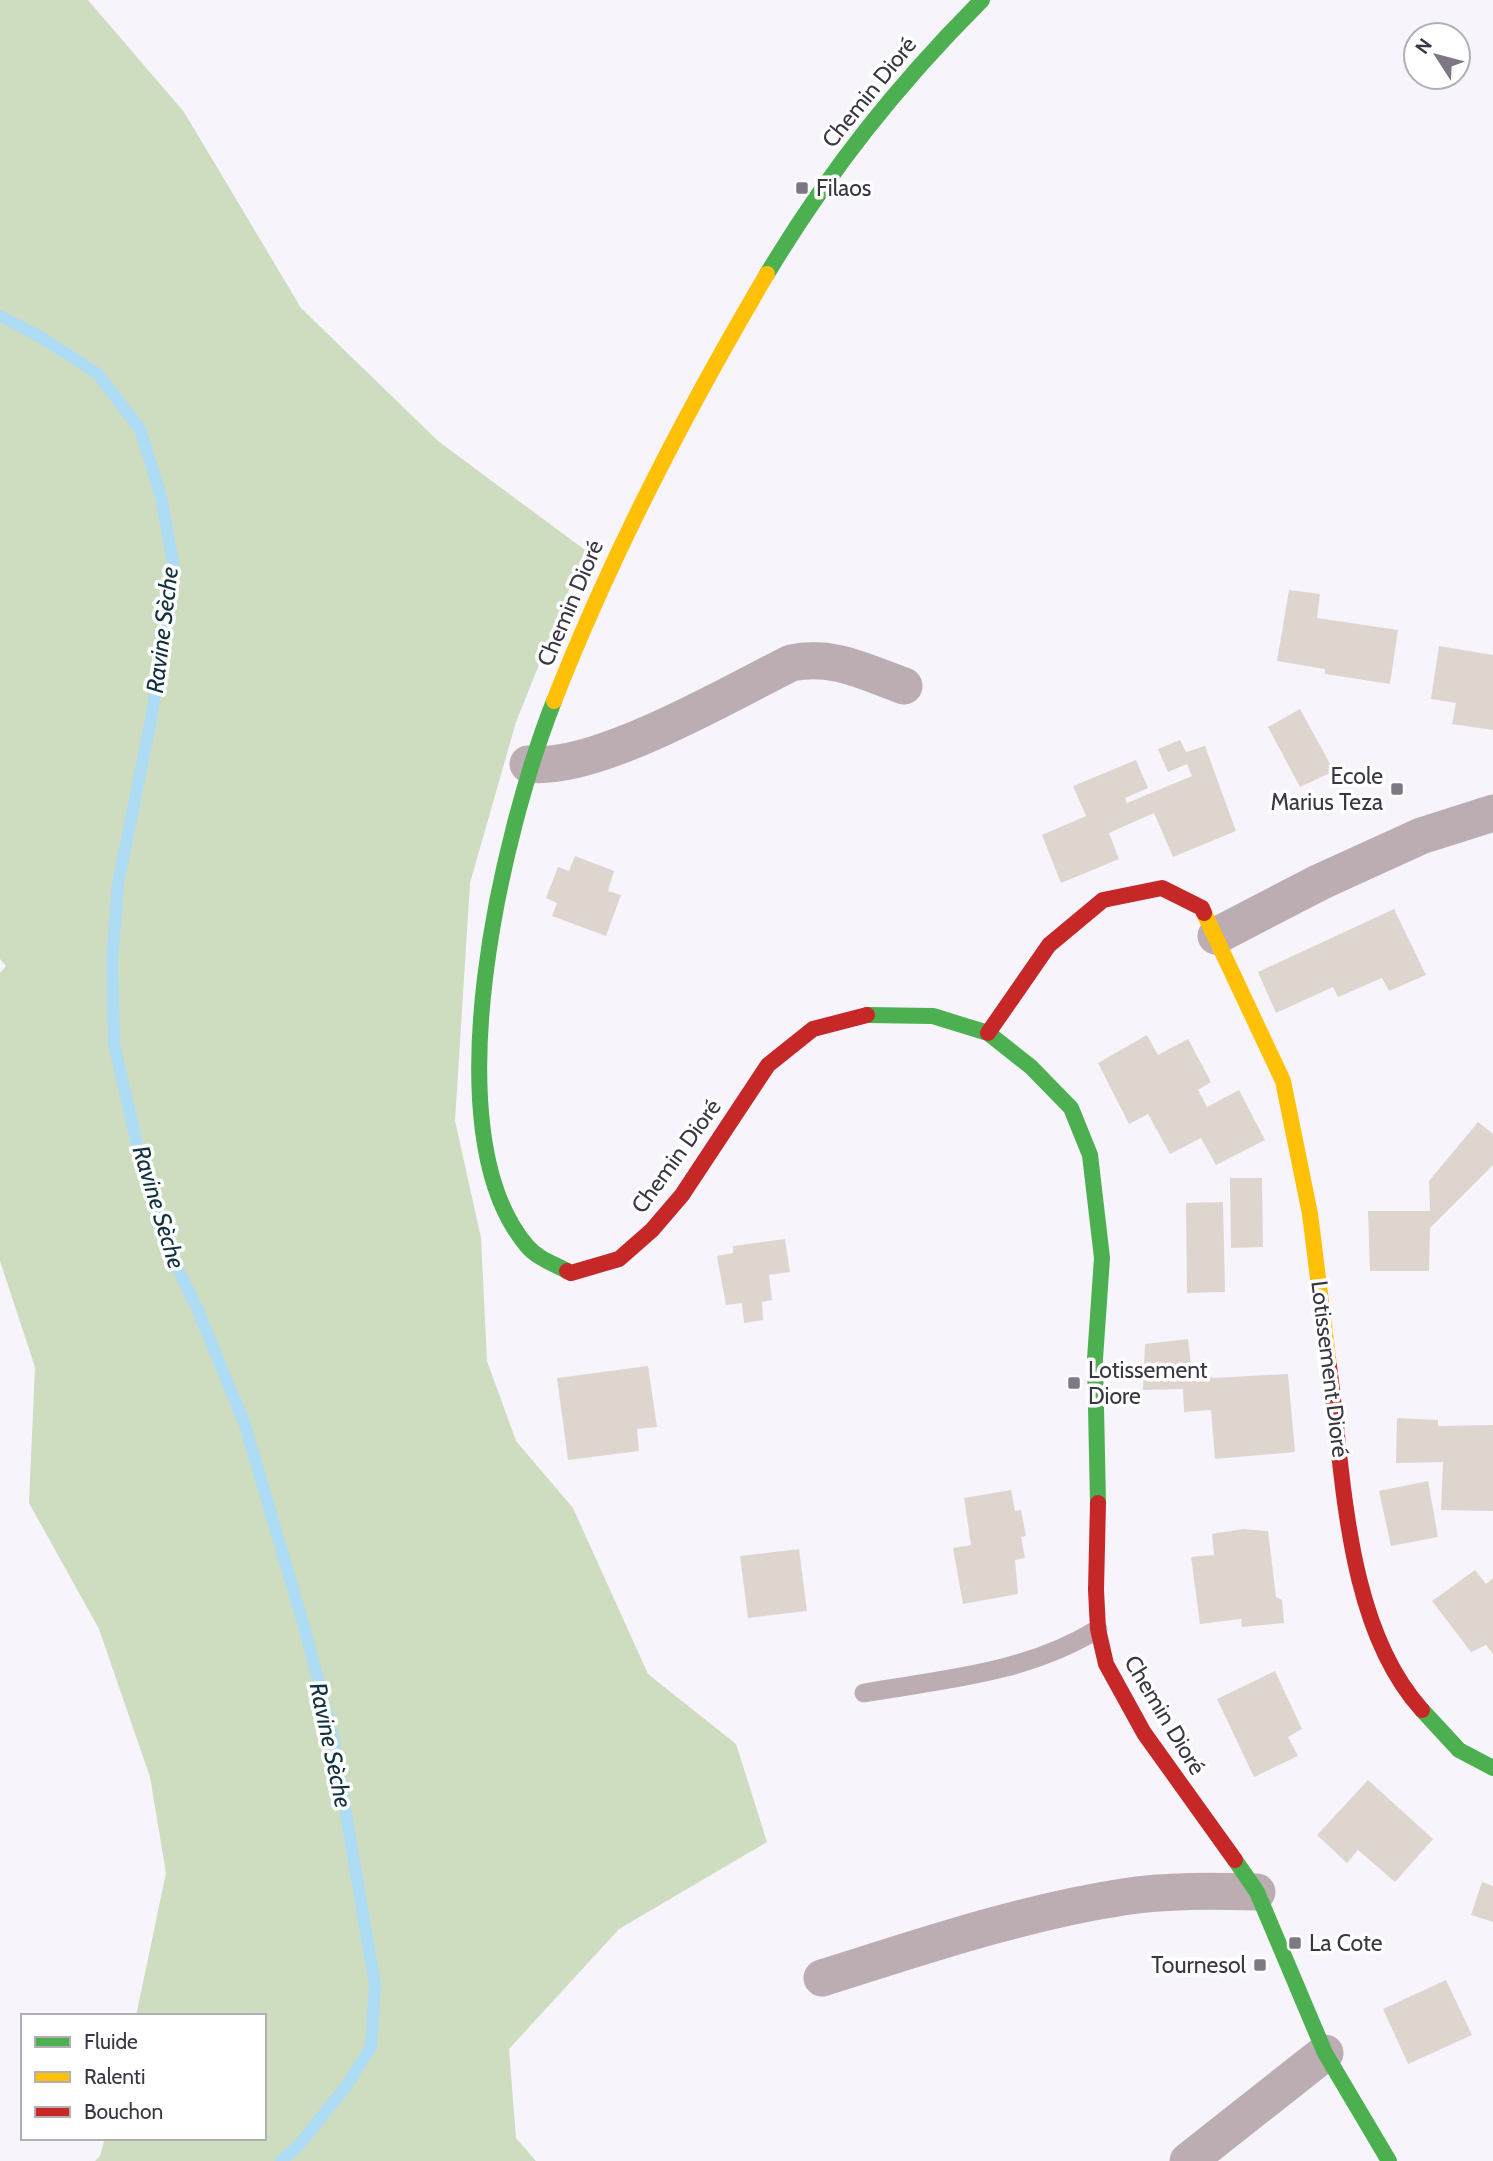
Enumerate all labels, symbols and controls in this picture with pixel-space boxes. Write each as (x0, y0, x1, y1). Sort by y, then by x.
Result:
north arrow (1402, 21, 1472, 91)
street label: Chemin Dioré (816, 31, 922, 153)
text: N (1410, 34, 1437, 58)
place label: Filaos (816, 174, 871, 202)
marker: Filaos (794, 180, 810, 196)
street label: Chemin Dioré (531, 536, 609, 670)
water label: Ravine Sèche (140, 565, 184, 695)
place label: Ecole Marius Teza (1270, 762, 1383, 816)
marker: Ecole Marius Teza (1389, 781, 1405, 797)
street label: Chemin Dioré (625, 1093, 727, 1219)
water label: Ravine Sèche (127, 1142, 191, 1272)
street label: Lotissement Dioré (1305, 1279, 1355, 1459)
place label: Lotissement Diore (1088, 1356, 1208, 1410)
marker: Lotissement Diore (1066, 1375, 1082, 1391)
street label: Chemin Dioré (1118, 1650, 1212, 1780)
water label: Ravine Sèche (304, 1680, 358, 1810)
place label: La Cote (1309, 1929, 1383, 1957)
marker: La Cote (1287, 1935, 1303, 1951)
place label: Tournesol (1151, 1951, 1247, 1979)
marker: Tournesol (1252, 1957, 1268, 1973)
legend (21, 2014, 266, 2140)
text: Fluide (84, 2029, 138, 2054)
text: Ralenti (84, 2064, 145, 2089)
text: Bouchon (84, 2099, 163, 2124)

